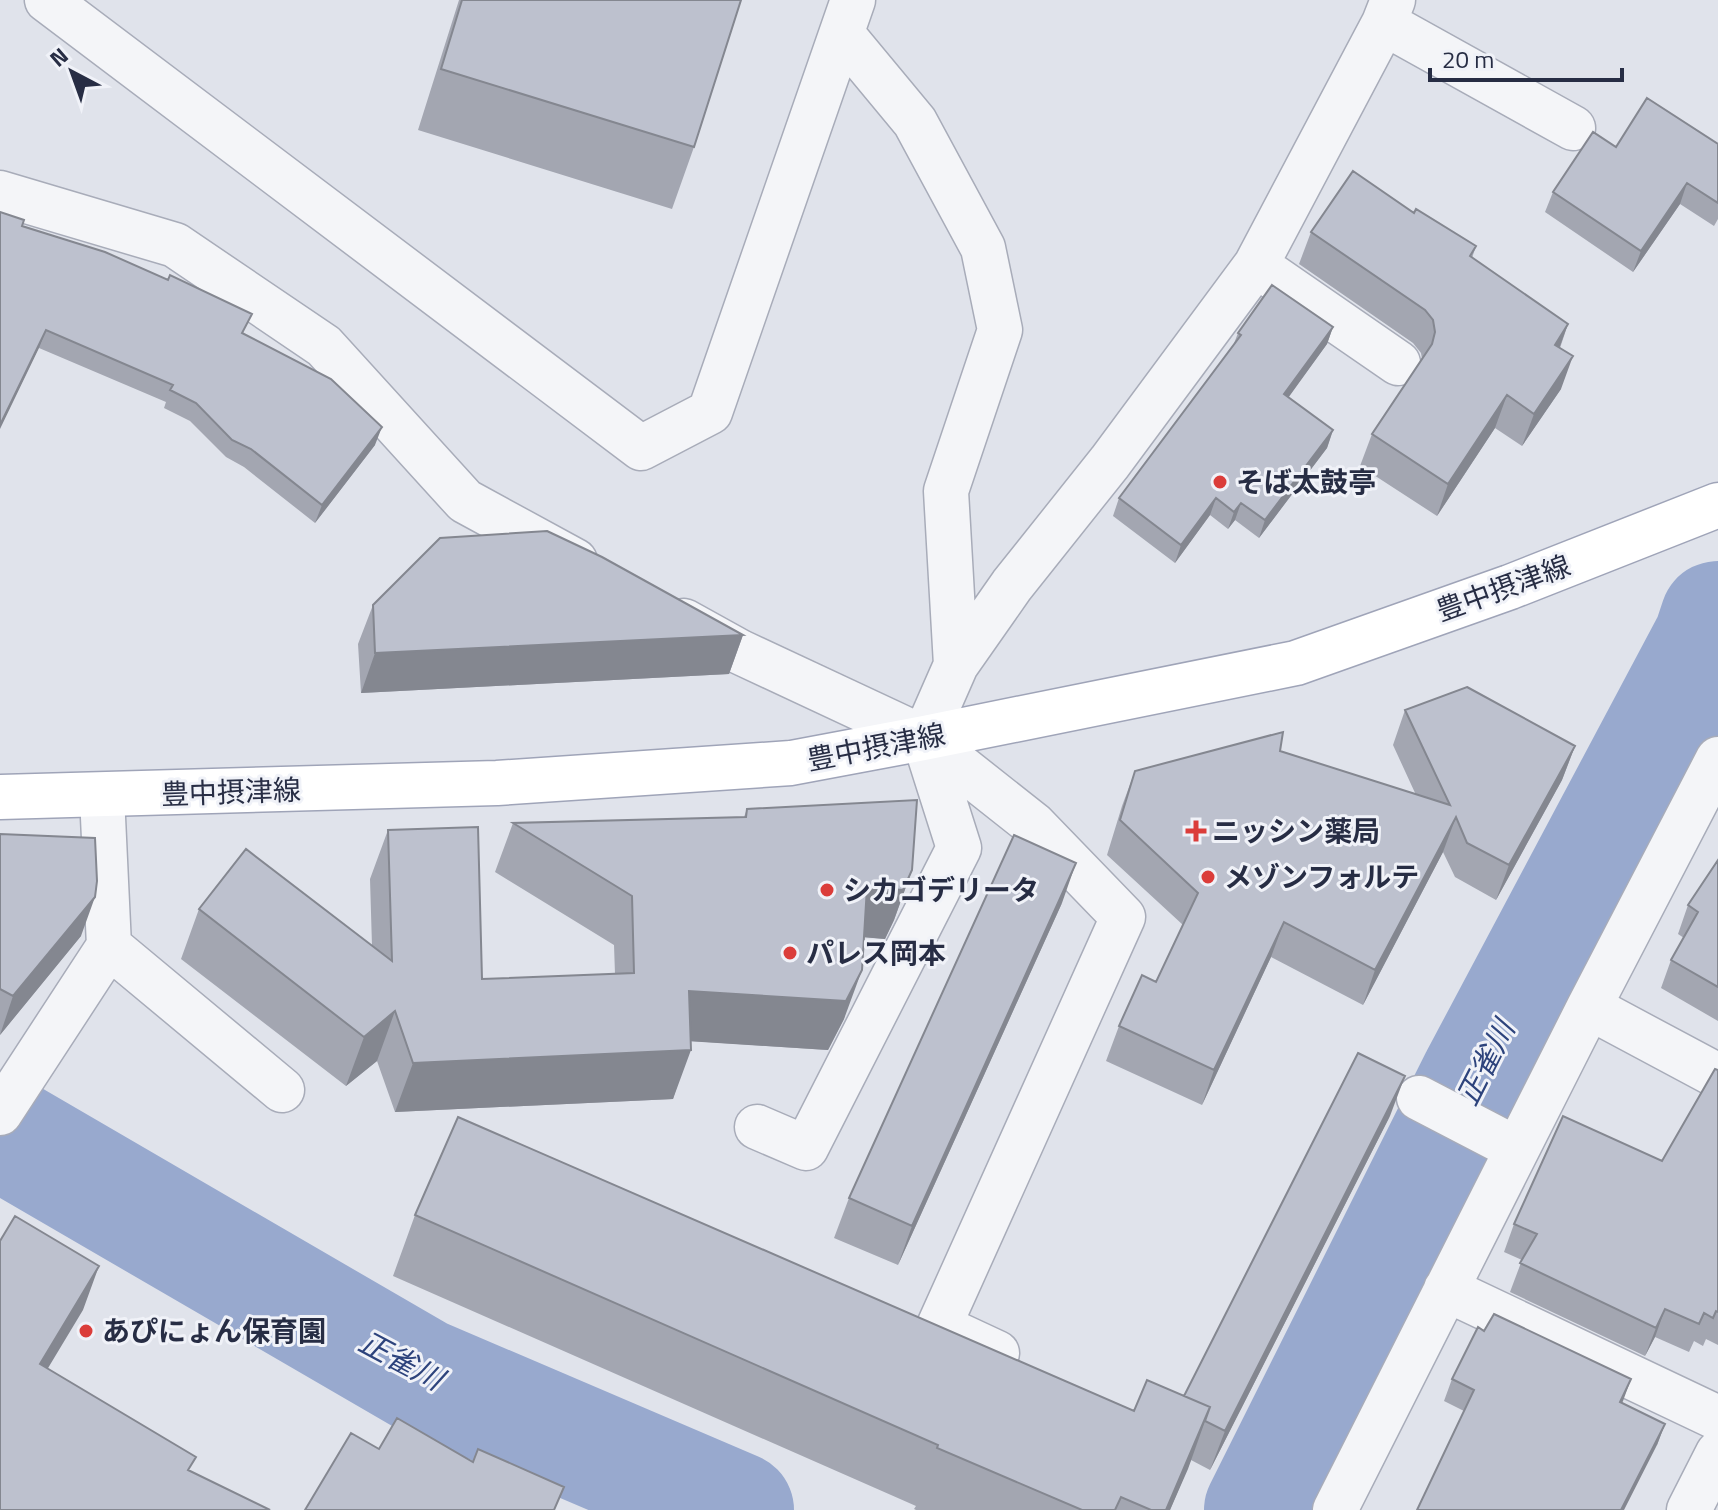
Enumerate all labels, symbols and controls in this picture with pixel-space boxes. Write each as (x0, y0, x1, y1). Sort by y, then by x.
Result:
north arrow (32, 32, 112, 112)
scale bar (1430, 32, 1622, 82)
text: N (42, 39, 76, 75)
text: 20 m (1442, 41, 1494, 77)
place label: そば太鼓亭 (1236, 460, 1376, 503)
marker: そば太鼓亭 (1211, 473, 1229, 491)
street label: 豊中摂津線 (1430, 543, 1576, 632)
street label: 豊中摂津線 (803, 712, 949, 781)
street label: 豊中摂津線 (160, 768, 302, 815)
place label: ニッシン薬局 (1212, 809, 1380, 852)
marker: ニッシン薬局 (1187, 822, 1205, 840)
place label: メゾンフォルテ (1224, 855, 1419, 898)
place label: シカゴデリータ (843, 868, 1039, 911)
marker: メゾンフォルテ (1199, 868, 1217, 886)
marker: シカゴデリータ (818, 881, 836, 899)
place label: パレス岡本 (806, 931, 946, 974)
marker: パレス岡本 (781, 944, 799, 962)
water label: 正雀川 (1444, 1009, 1527, 1113)
place label: あぴにょん保育園 (102, 1309, 326, 1352)
water label: 正雀川 (351, 1319, 455, 1403)
marker: あぴにょん保育園 (77, 1322, 95, 1340)

